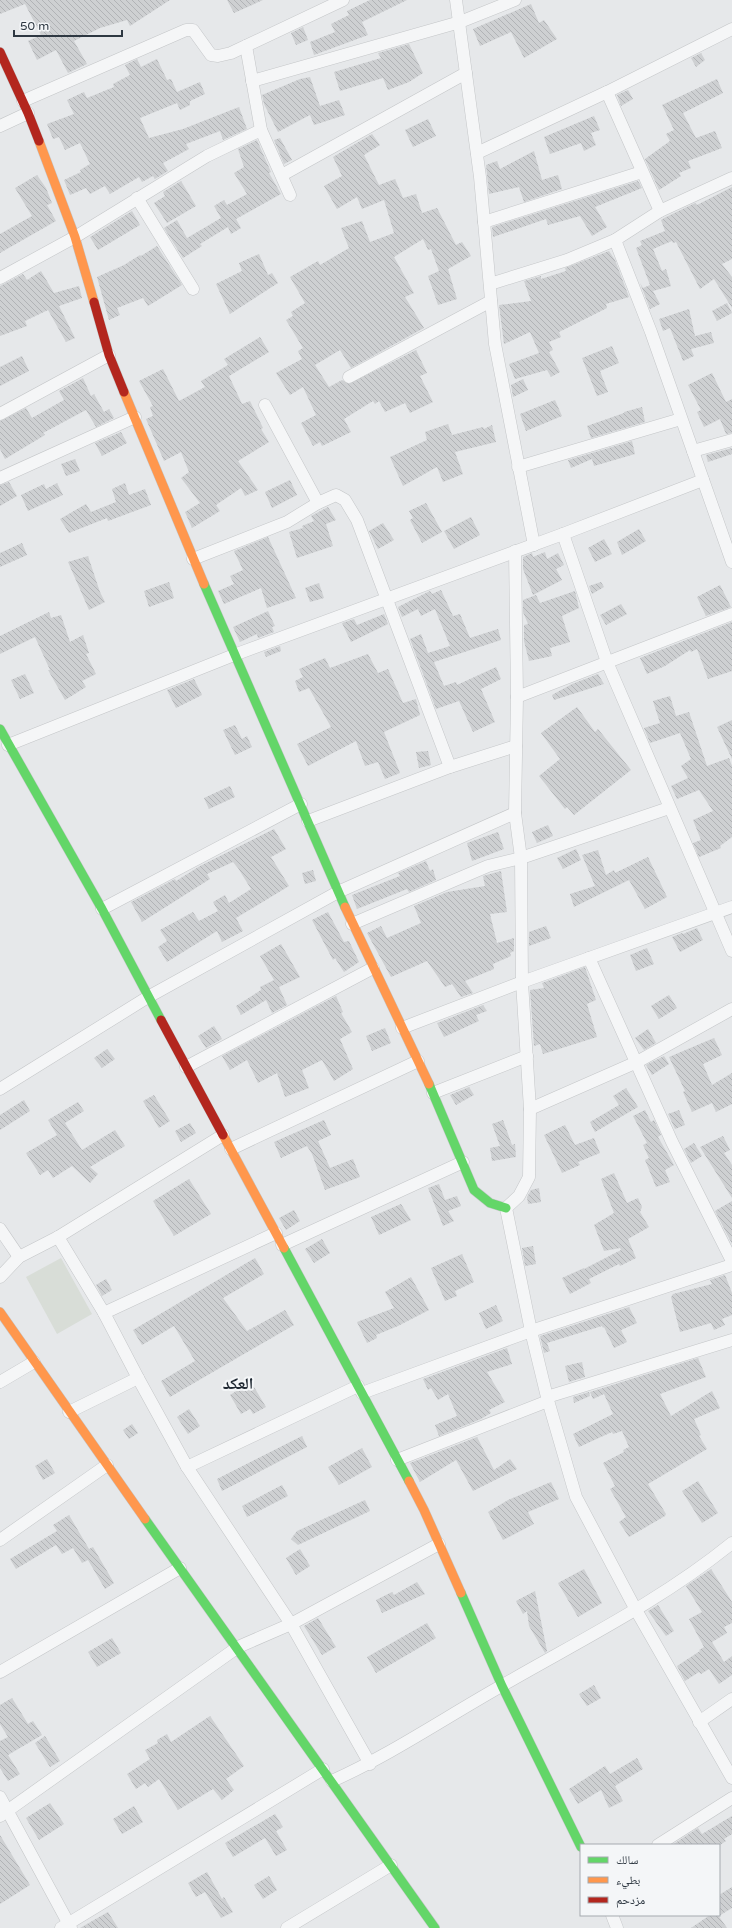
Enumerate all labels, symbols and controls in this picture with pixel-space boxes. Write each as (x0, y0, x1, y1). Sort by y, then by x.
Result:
scale bar (14, 12, 122, 38)
text: 50 m (20, 19, 49, 33)
district label: العكد (223, 1374, 253, 1394)
legend (580, 1844, 720, 1916)
text: سالك (616, 1853, 638, 1867)
text: بطيء (616, 1873, 640, 1890)
text: مزدحم (616, 1893, 645, 1908)

